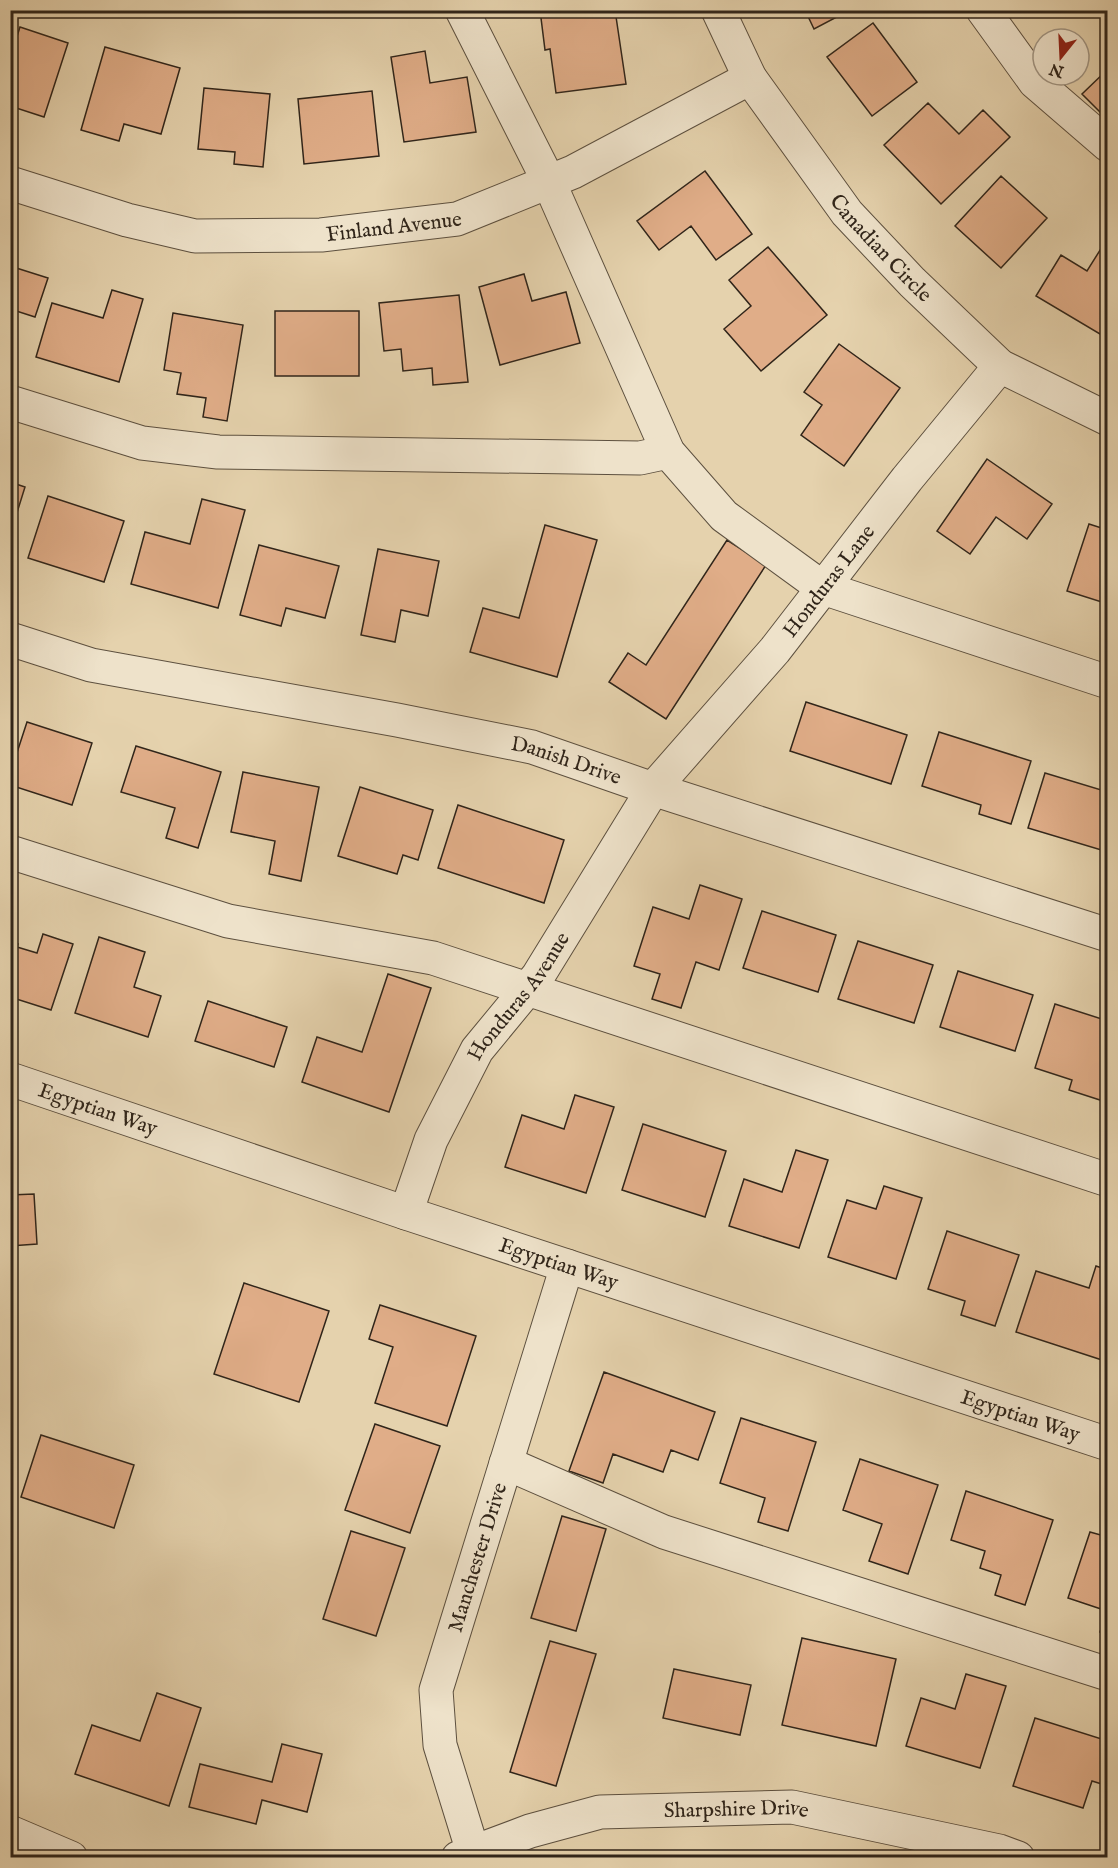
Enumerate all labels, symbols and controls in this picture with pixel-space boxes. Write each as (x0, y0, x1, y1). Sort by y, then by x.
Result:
north arrow (1031, 27, 1091, 87)
text: N (1047, 58, 1068, 81)
street label: Canadian Circle (823, 189, 937, 309)
street label: Finland Avenue (325, 207, 464, 249)
street label: Honduras Lane (777, 519, 882, 644)
street label: Danish Drive (508, 731, 625, 792)
street label: Honduras Avenue (462, 927, 577, 1066)
street label: Egyptian Way (35, 1078, 161, 1143)
street label: Egyptian Way (495, 1233, 622, 1297)
street label: Egyptian Way (957, 1384, 1084, 1449)
street label: Manchester Drive (443, 1479, 514, 1636)
street label: Sharpshire Drive (664, 1795, 812, 1825)

